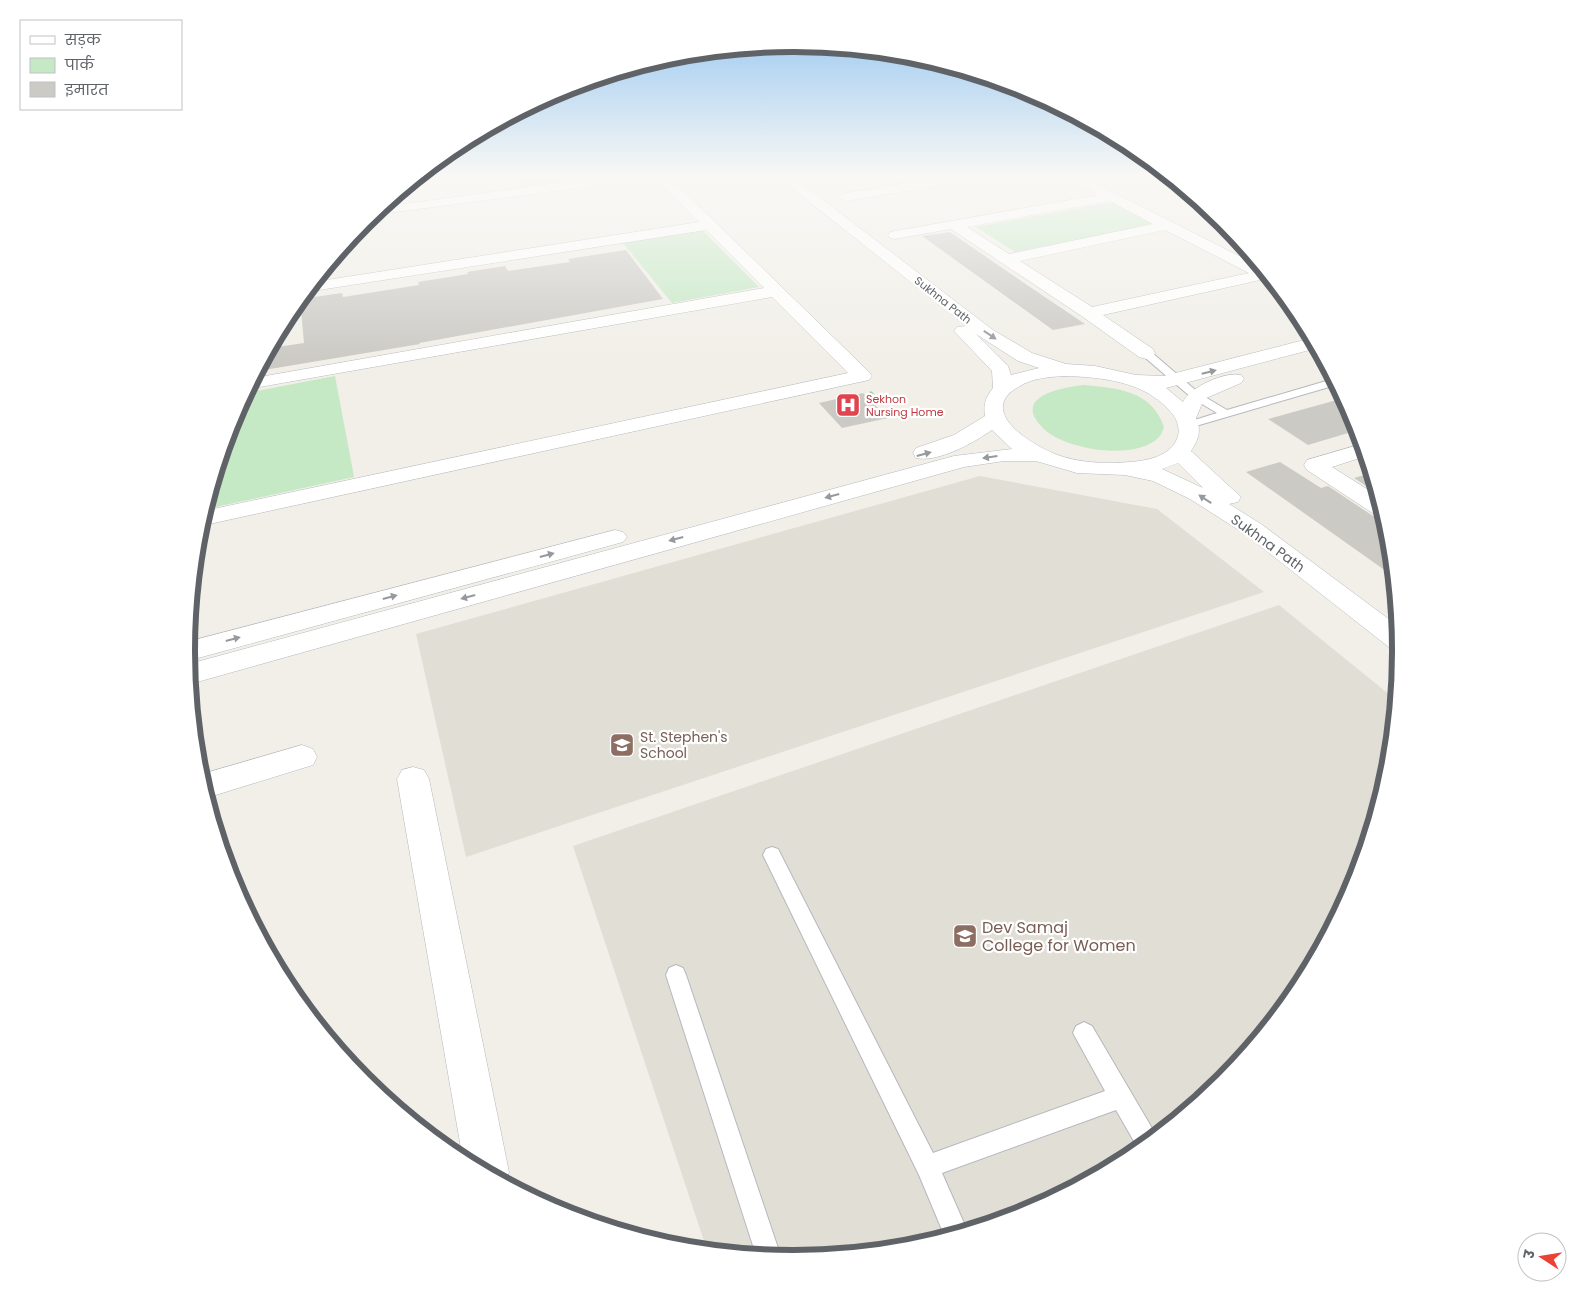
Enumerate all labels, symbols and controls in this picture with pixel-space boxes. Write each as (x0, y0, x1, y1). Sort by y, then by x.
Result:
legend (20, 20, 182, 110)
text: सड़क (64, 29, 102, 50)
text: पार्क (64, 54, 95, 75)
text: इमारत (64, 79, 109, 100)
street label: Sukhna Path (911, 273, 975, 327)
one-way arrow (983, 330, 996, 340)
one-way arrow (1201, 368, 1216, 376)
place label: Sekhon Nursing Home (866, 391, 944, 420)
hospital icon: Sekhon Nursing Home (835, 392, 861, 418)
one-way arrow (917, 449, 932, 457)
one-way arrow (981, 453, 997, 461)
one-way arrow (825, 493, 840, 501)
one-way arrow (1199, 494, 1212, 503)
street label: Sukhna Path (1227, 509, 1309, 577)
one-way arrow (668, 536, 683, 544)
one-way arrow (540, 550, 555, 558)
one-way arrow (383, 593, 398, 601)
one-way arrow (460, 593, 475, 601)
one-way arrow (226, 635, 241, 643)
place label: St. Stephen's School (640, 727, 728, 763)
school or university icon: St. Stephen's School (609, 732, 635, 758)
place label: Dev Samaj College for Women (982, 916, 1136, 957)
school or university icon: Dev Samaj College for Women (952, 923, 978, 949)
north arrow (1517, 1232, 1567, 1282)
text: उ (1518, 1247, 1540, 1261)

